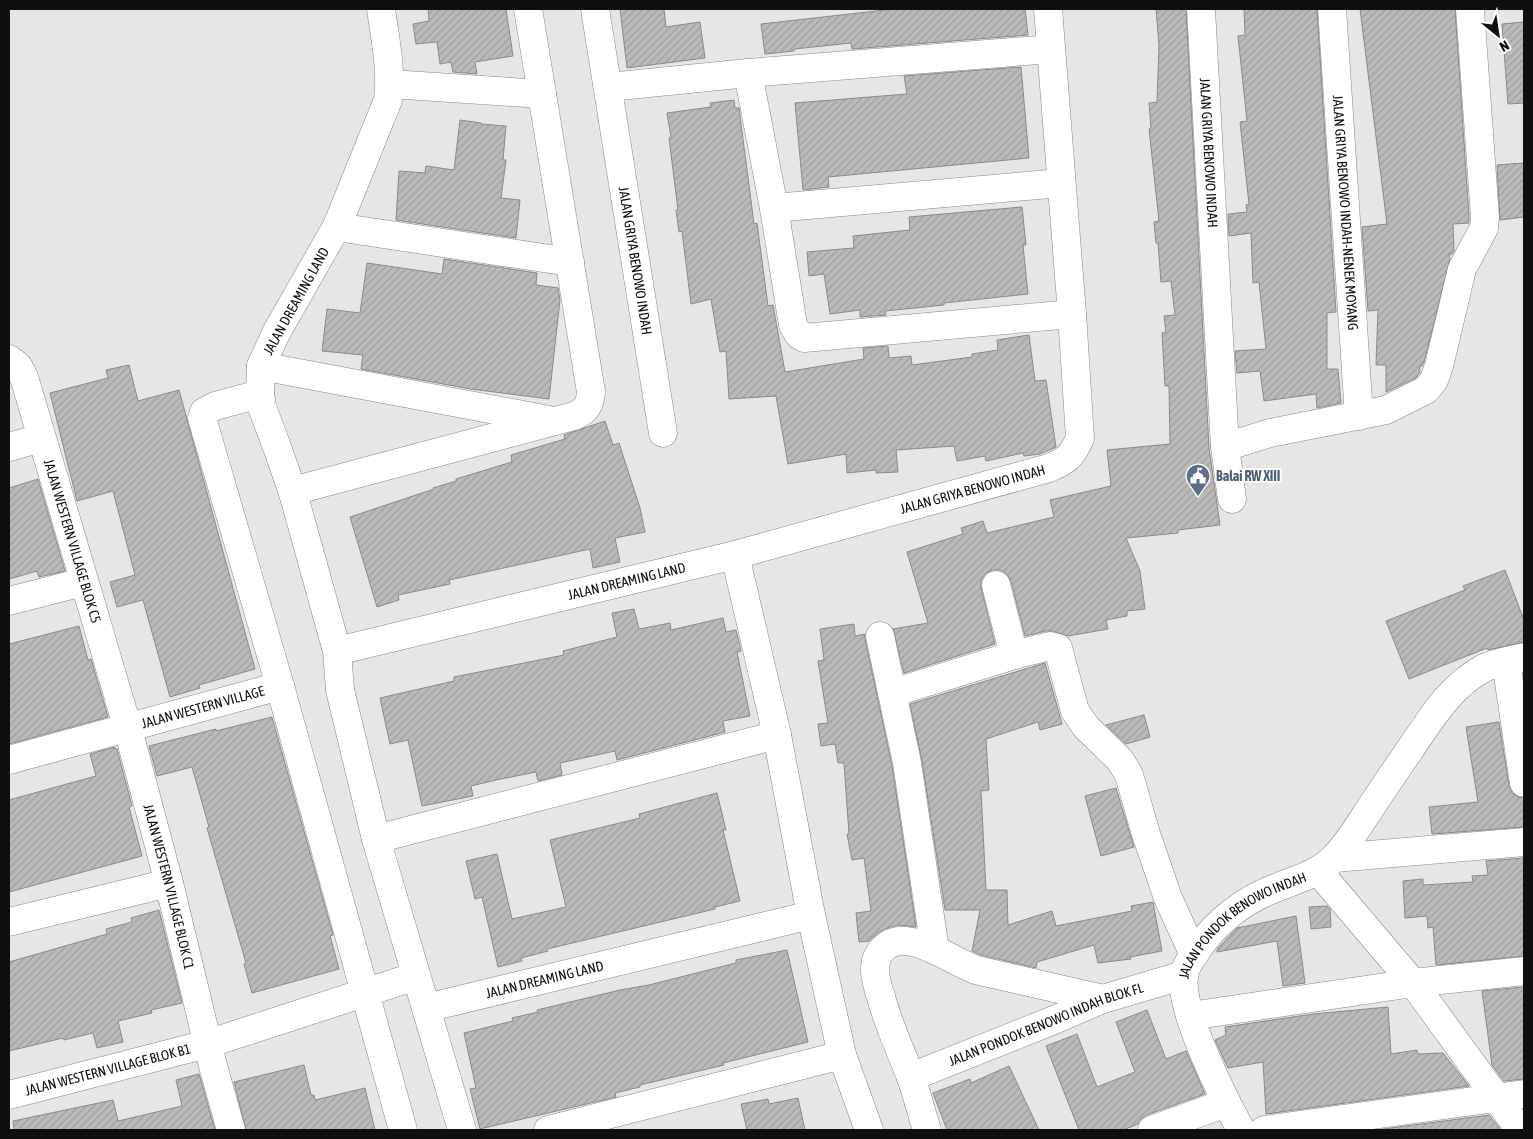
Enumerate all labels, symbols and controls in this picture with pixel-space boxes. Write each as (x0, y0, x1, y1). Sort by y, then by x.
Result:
north arrow (1473, 10, 1523, 60)
text: N (1497, 37, 1512, 55)
street label: JALAN GRIYA BENOWO INDAH (1197, 77, 1221, 228)
street label: JALAN GRIYA BENOWO INDAH-NENEK MOYANG (1330, 94, 1361, 331)
street label: JALAN GRIYA BENOWO INDAH (616, 186, 655, 336)
street label: JALAN DREAMING LAND (260, 244, 332, 358)
street label: JALAN WESTERN VILLAGE BLOK C5 (41, 457, 104, 625)
street label: JALAN GRIYA BENOWO INDAH (898, 461, 1047, 517)
public building icon: Balai RW XIII (1185, 463, 1211, 497)
place label: Balai RW XIII (1216, 468, 1280, 484)
street label: JALAN DREAMING LAND (566, 559, 687, 603)
street label: JALAN WESTERN VILLAGE (140, 683, 266, 731)
street label: JALAN WESTERN VILLAGE BLOK C1 (140, 802, 198, 971)
street label: JALAN PONDOK BENOWO INDAH (1176, 869, 1309, 980)
street label: JALAN DREAMING LAND (484, 957, 605, 1001)
street label: JALAN PONDOK BENOWO INDAH BLOK FL (946, 979, 1146, 1069)
street label: JALAN WESTERN VILLAGE BLOK B1 (23, 1041, 192, 1099)

